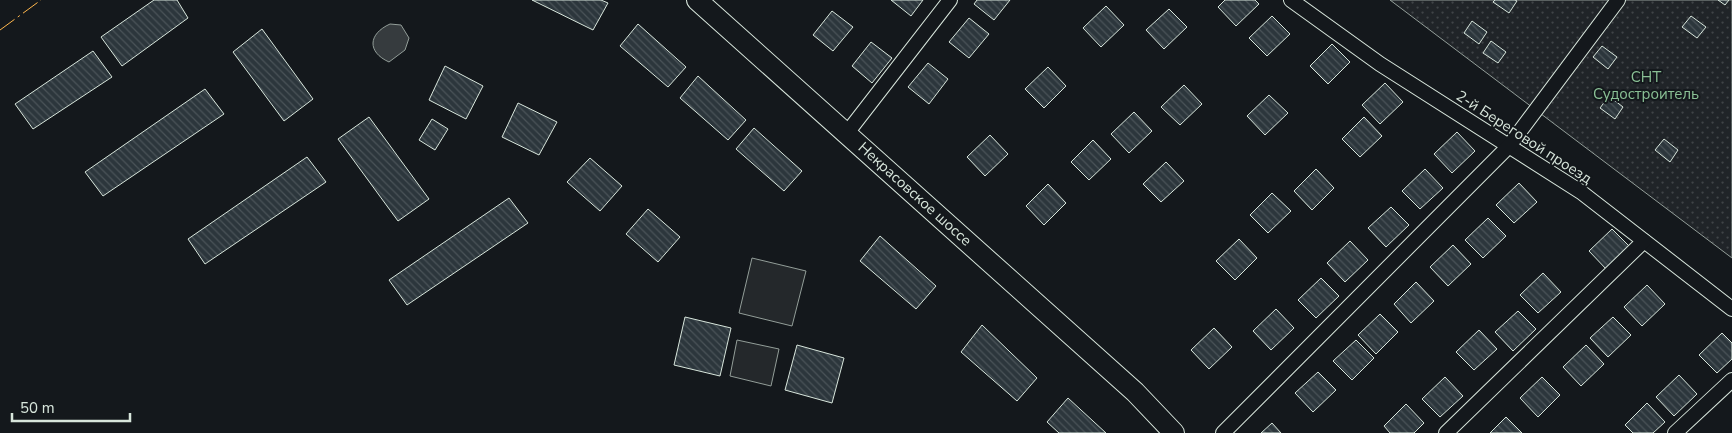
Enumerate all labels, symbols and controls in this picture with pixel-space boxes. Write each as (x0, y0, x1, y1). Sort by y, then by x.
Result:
park label: СНТ Судостроитель (1593, 67, 1699, 104)
street label: 2-й Береговой проезд (1452, 86, 1596, 189)
street label: Некрасовское шоссе (854, 138, 976, 250)
scale bar (12, 390, 130, 422)
text: 50 m (20, 398, 55, 418)

